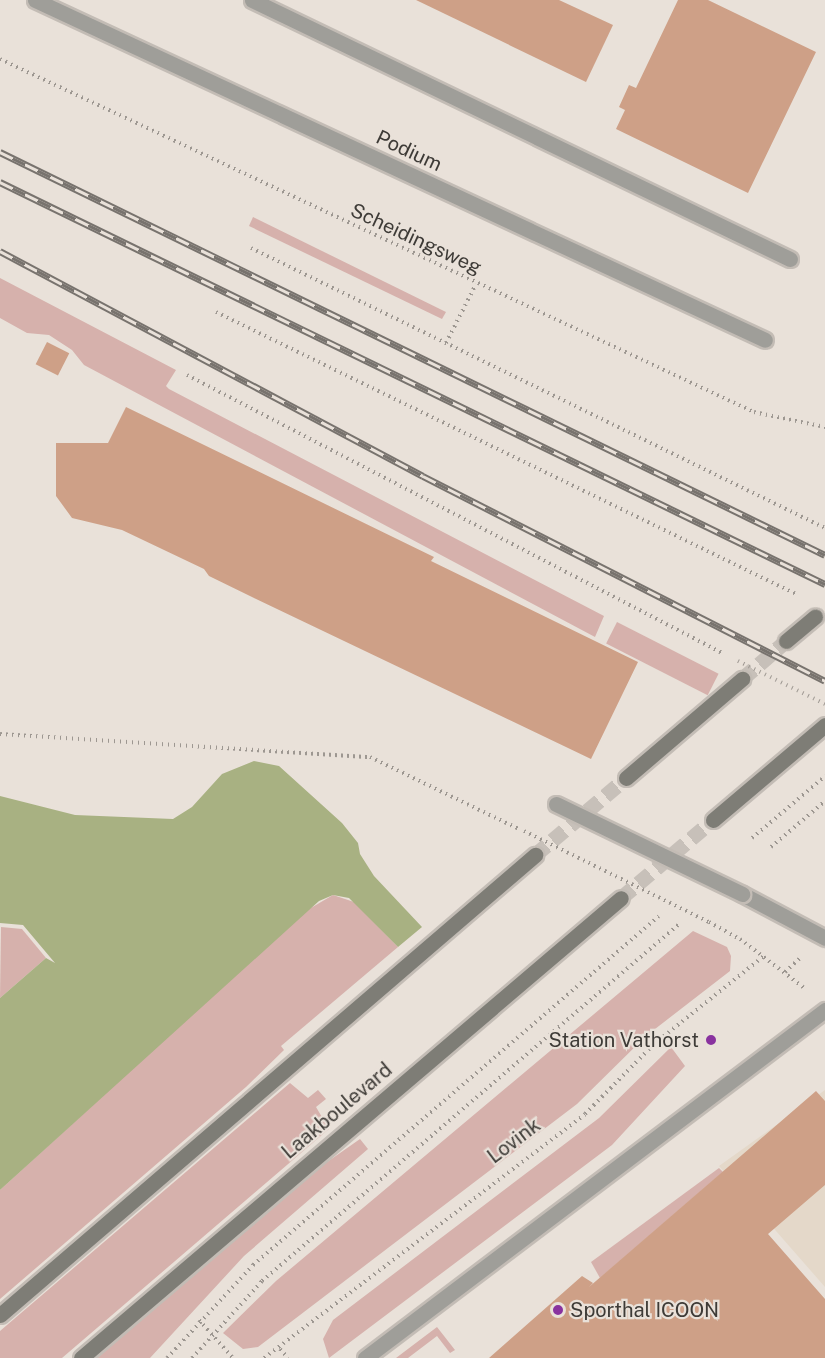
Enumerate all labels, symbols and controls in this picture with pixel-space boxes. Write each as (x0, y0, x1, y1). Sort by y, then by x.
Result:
street label: Podium (372, 125, 446, 177)
street label: Scheidingsweg (347, 198, 485, 280)
place label: Station Vathorst (548, 1028, 699, 1052)
marker: Station Vathorst (704, 1033, 718, 1047)
street label: Laakboulevard (277, 1058, 397, 1164)
street label: Lovink (483, 1113, 545, 1169)
place label: Sporthal ICOON (570, 1298, 719, 1322)
marker: Sporthal ICOON (551, 1303, 565, 1317)

